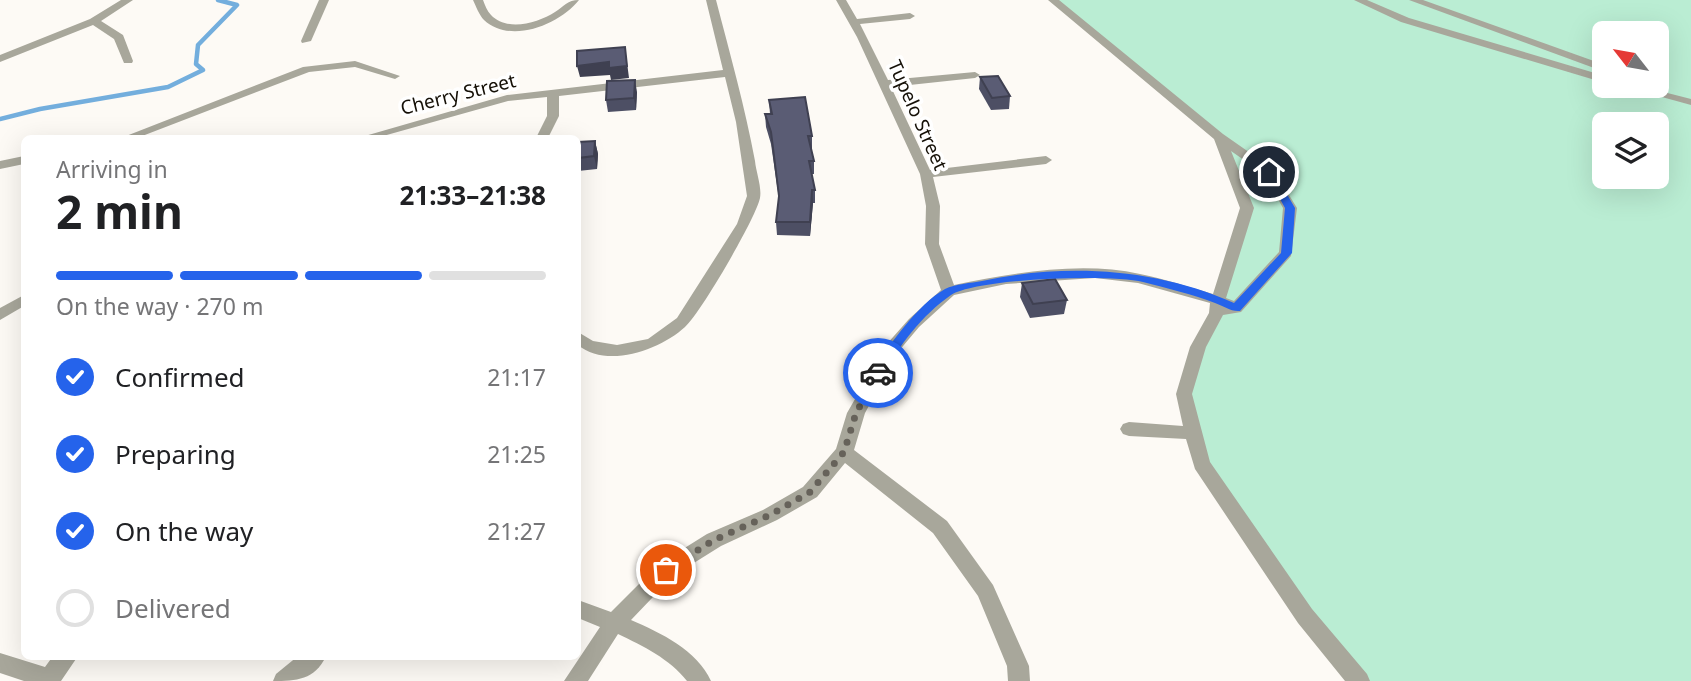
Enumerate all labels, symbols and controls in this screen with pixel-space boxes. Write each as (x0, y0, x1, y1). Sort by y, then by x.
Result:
north arrow (1592, 21, 1670, 98)
map controls (1592, 21, 1669, 189)
street label: Tupelo Street (882, 56, 954, 174)
street label: Cherry Street (398, 67, 518, 121)
button: layers (1592, 112, 1669, 189)
pin (1239, 142, 1299, 202)
text: Arriving in (56, 153, 168, 185)
icon: home (1250, 153, 1288, 191)
text: 21:33–21:38 (399, 177, 546, 213)
text: 2 min (56, 180, 183, 242)
text: On the way · 270 m (56, 290, 263, 322)
courier (843, 338, 913, 408)
icon: car (859, 354, 897, 392)
icon: check (56, 358, 94, 396)
text: Confirmed (115, 359, 245, 395)
text: 21:17 (487, 361, 546, 393)
icon: check (56, 435, 94, 473)
text: Preparing (115, 436, 236, 472)
text: 21:25 (487, 438, 546, 470)
icon: check (56, 512, 94, 550)
text: On the way (115, 513, 253, 549)
text: 21:27 (487, 515, 546, 547)
pin (636, 540, 696, 600)
icon: bag (647, 551, 685, 589)
text: Delivered (115, 590, 231, 626)

